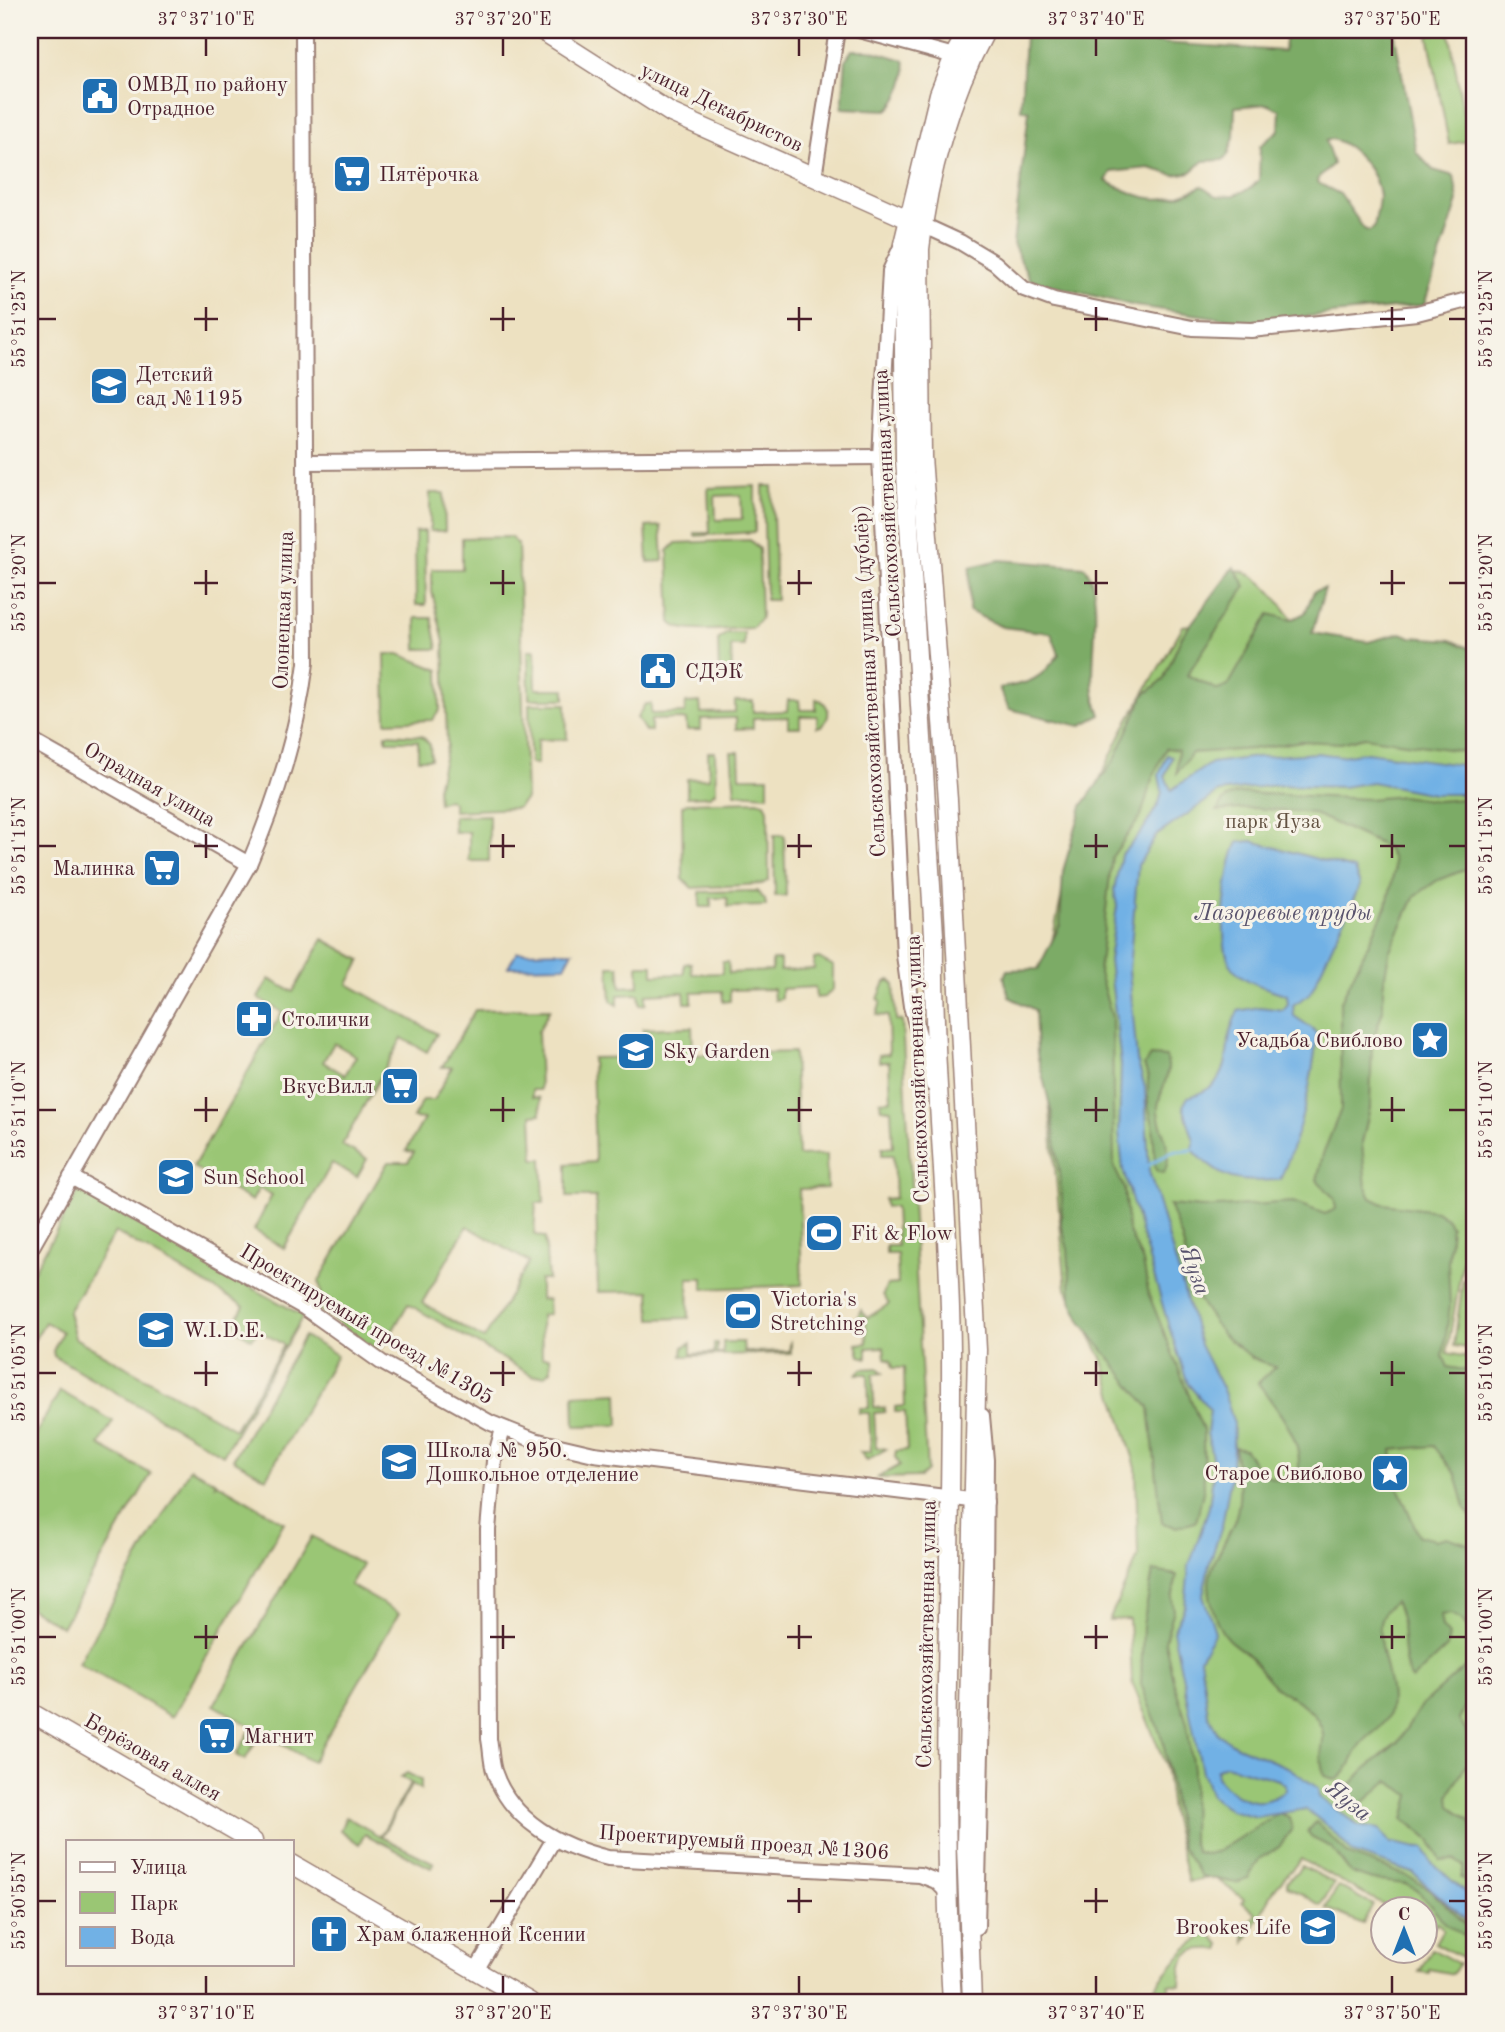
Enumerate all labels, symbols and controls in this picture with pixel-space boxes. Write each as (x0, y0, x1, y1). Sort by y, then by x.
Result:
text: 37°37'10"E (158, 11, 254, 29)
text: 37°37'20"E (455, 11, 551, 29)
text: 37°37'30"E (751, 11, 847, 29)
text: 37°37'40"E (1048, 11, 1144, 29)
text: 37°37'50"E (1344, 11, 1440, 29)
street label: улица Декабристов (637, 60, 806, 157)
public building icon: ОМВД по району Отрадное (79, 75, 121, 117)
place label: ОМВД по району Отрадное (127, 75, 288, 120)
supermarket icon: Пятёрочка (331, 153, 373, 195)
place label: Пятёрочка (379, 165, 479, 186)
text: 55°51'25"N (11, 270, 29, 368)
text: 55°51'25"N (1478, 270, 1496, 368)
school or university icon: Детский сад №1195 (88, 365, 130, 407)
place label: Детский сад №1195 (136, 365, 243, 410)
street label: Сельскохозяйственная улица (871, 368, 906, 638)
street label: Сельскохозяйственная улица (дублёр) (851, 504, 890, 858)
street label: Олонецкая улица (271, 530, 298, 690)
text: 55°51'20"N (11, 534, 29, 632)
text: 55°51'20"N (1478, 534, 1496, 632)
public building icon: СДЭК (637, 650, 679, 692)
place label: СДЭК (685, 662, 743, 683)
street label: Отрадная улица (80, 739, 219, 832)
text: 55°51'15"N (11, 797, 29, 895)
text: 55°51'15"N (1478, 797, 1496, 895)
park label: парк Яуза (1225, 812, 1321, 833)
supermarket icon: Малинка (141, 847, 183, 889)
place label: Малинка (53, 859, 135, 880)
water label: Лазоревые пруды (1194, 902, 1372, 926)
street label: Сельскохозяйственная улица (903, 934, 934, 1204)
pharmacy icon: Столички (233, 998, 275, 1040)
place label: Столички (281, 1010, 370, 1031)
place icon: Усадьба Свиблово (1409, 1019, 1451, 1061)
school or university icon: Sky Garden (615, 1030, 657, 1072)
place label: Усадьба Свиблово (1236, 1031, 1403, 1052)
place label: Sky Garden (663, 1042, 770, 1063)
text: 55°51'10"N (11, 1061, 29, 1159)
text: 55°51'10"N (1478, 1061, 1496, 1159)
supermarket icon: ВкусВилл (379, 1065, 421, 1107)
place label: ВкусВилл (282, 1077, 373, 1098)
school or university icon: Sun School (155, 1156, 197, 1198)
place label: Sun School (203, 1168, 305, 1189)
sports icon: Fit & Flow (803, 1212, 845, 1254)
place label: Fit & Flow (851, 1224, 953, 1245)
street label: Проектируемый проезд №1305 (236, 1241, 497, 1409)
water label: Яуза (1174, 1243, 1214, 1299)
sports icon: Victoria's Stretching (722, 1290, 764, 1332)
place label: Victoria's Stretching (770, 1290, 866, 1335)
school or university icon: W.I.D.E. (135, 1309, 177, 1351)
place label: W.I.D.E. (183, 1321, 265, 1342)
text: 55°51'05"N (11, 1324, 29, 1422)
text: 55°51'05"N (1478, 1324, 1496, 1422)
school or university icon: Школа № 950. Дошкольное отделение (378, 1441, 420, 1483)
place label: Школа № 950. Дошкольное отделение (426, 1441, 639, 1486)
place icon: Старое Свиблово (1369, 1452, 1411, 1494)
place label: Старое Свиблово (1204, 1464, 1363, 1485)
street label: Сельскохозяйственная улица (915, 1500, 940, 1768)
text: 55°51'00"N (11, 1588, 29, 1686)
text: 55°51'00"N (1478, 1588, 1496, 1686)
street label: Берёзовая аллея (80, 1711, 224, 1806)
supermarket icon: Магнит (196, 1715, 238, 1757)
place label: Магнит (244, 1727, 314, 1748)
water label: Яуза (1320, 1776, 1375, 1827)
street label: Проектируемый проезд №1306 (598, 1823, 890, 1864)
legend (66, 1840, 294, 1966)
text: 55°50'55"N (11, 1852, 29, 1950)
text: 55°50'55"N (1478, 1852, 1496, 1950)
text: Улица (130, 1858, 187, 1879)
text: Парк (130, 1894, 179, 1915)
north arrow (1368, 1896, 1438, 1966)
school or university icon: Brookes Life (1297, 1906, 1339, 1948)
text: С (1398, 1906, 1410, 1925)
church icon: Храм блаженной Ксении (308, 1913, 350, 1955)
place label: Brookes Life (1175, 1918, 1291, 1939)
place label: Храм блаженной Ксении (356, 1925, 586, 1946)
text: Вода (130, 1928, 175, 1949)
text: 37°37'10"E (158, 2005, 254, 2023)
text: 37°37'20"E (455, 2005, 551, 2023)
text: 37°37'30"E (751, 2005, 847, 2023)
text: 37°37'40"E (1048, 2005, 1144, 2023)
text: 37°37'50"E (1344, 2005, 1440, 2023)

